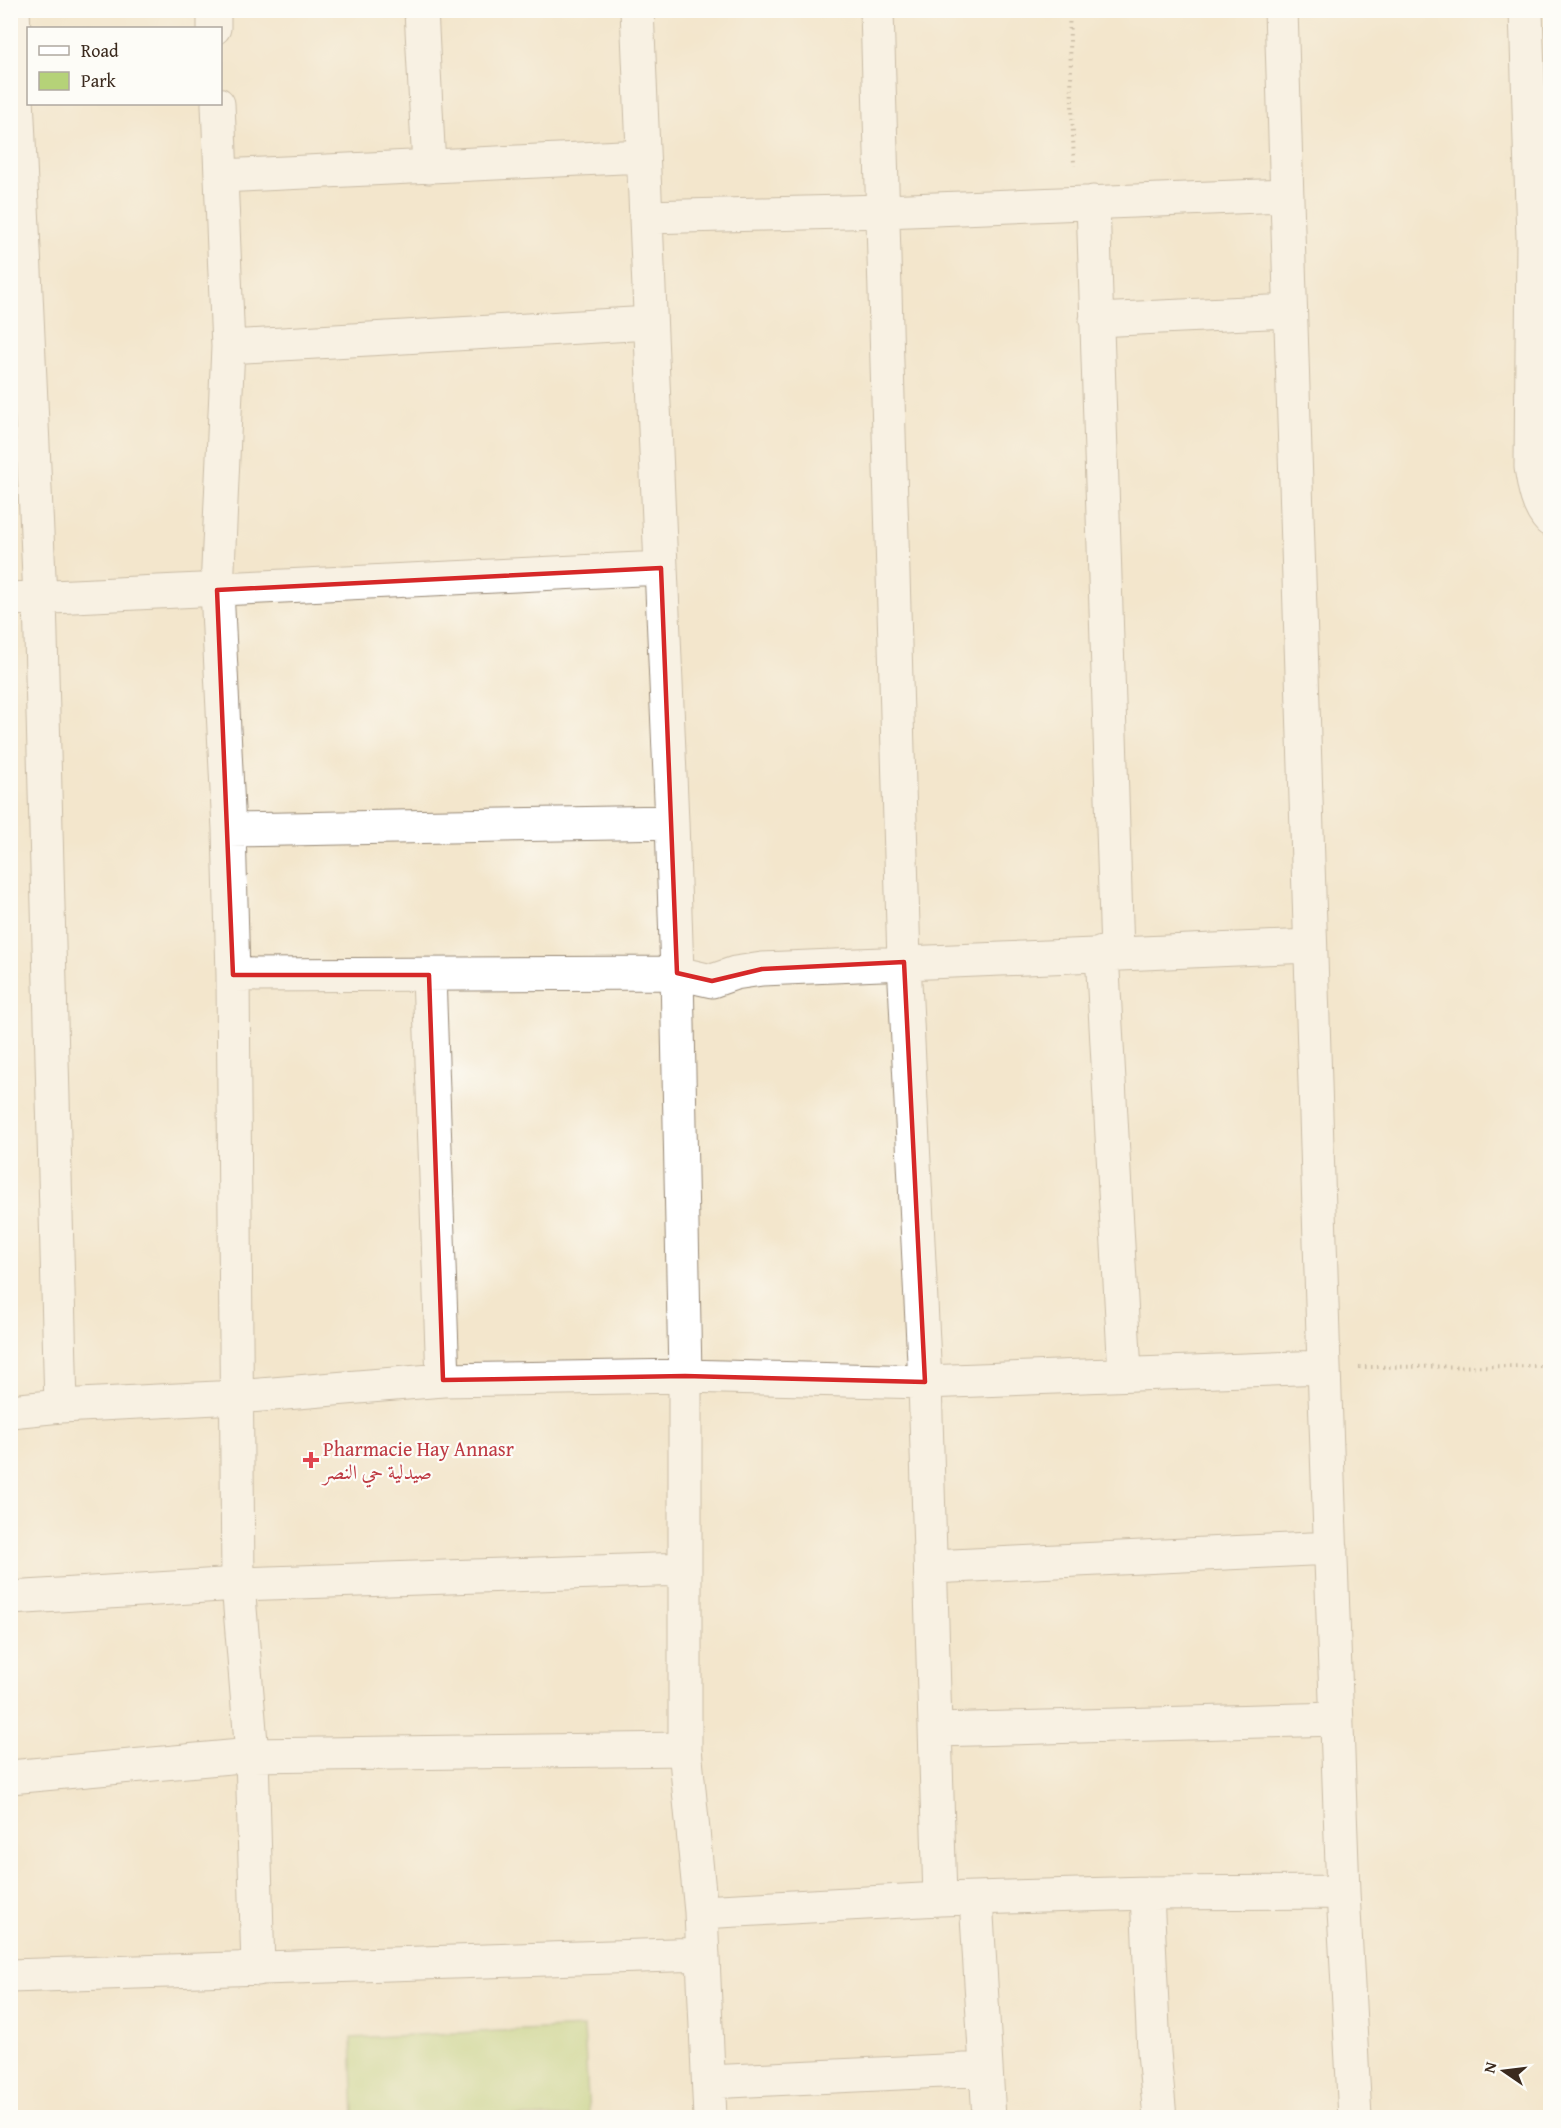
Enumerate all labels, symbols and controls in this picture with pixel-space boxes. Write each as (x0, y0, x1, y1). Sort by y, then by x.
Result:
legend (27, 27, 222, 105)
text: Road (81, 37, 119, 64)
text: Park (81, 67, 117, 94)
place label: Pharmacie Hay Annasr صيدلية حي النصر (321, 1434, 514, 1488)
marker: Pharmacie Hay Annasr صيدلية حي النصر (304, 1453, 318, 1467)
north arrow (1474, 2041, 1534, 2101)
text: N (1477, 2059, 1502, 2075)

